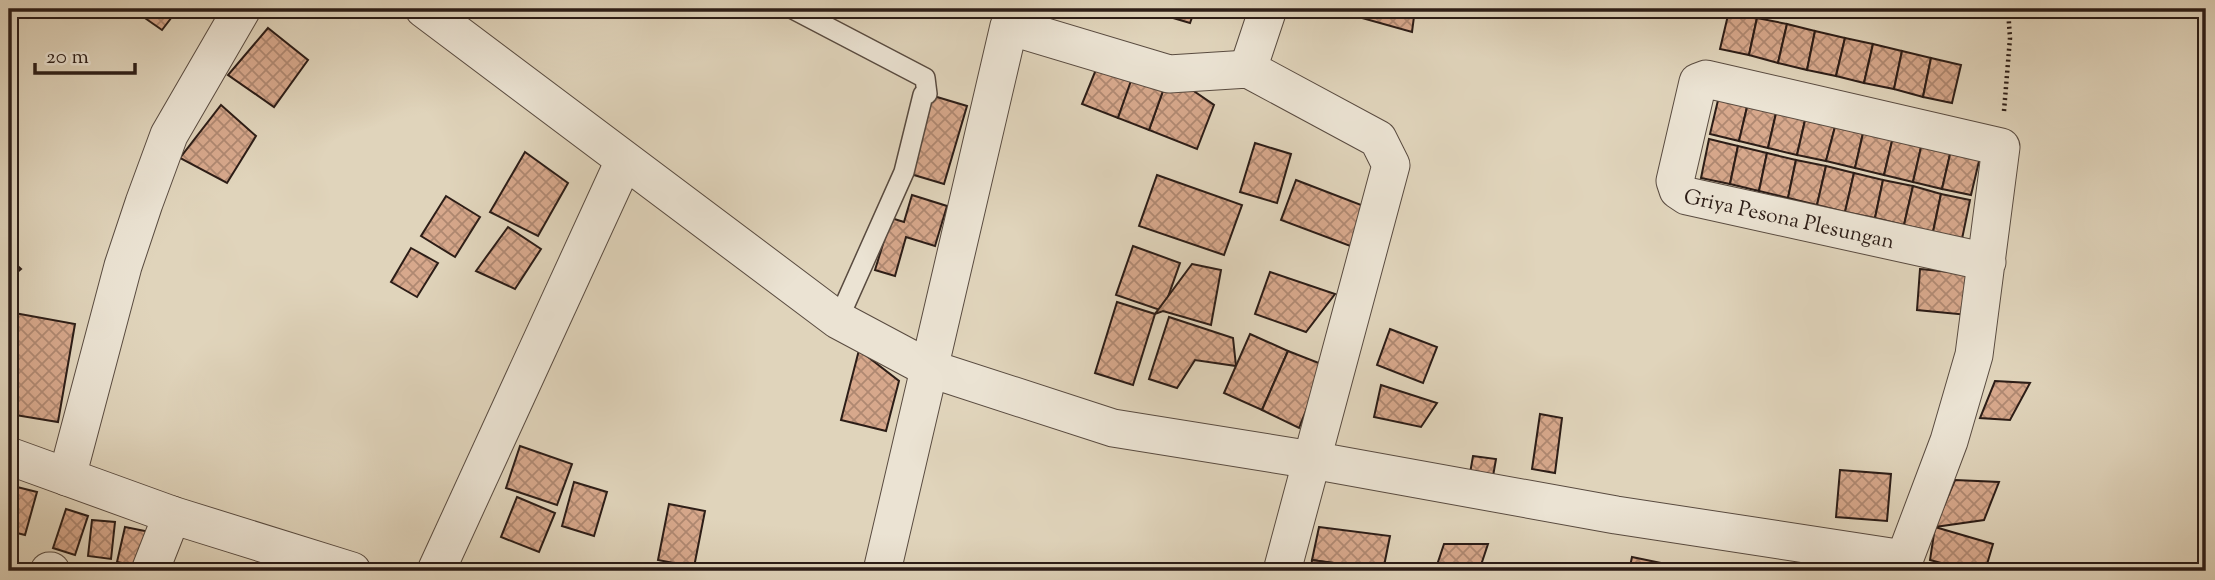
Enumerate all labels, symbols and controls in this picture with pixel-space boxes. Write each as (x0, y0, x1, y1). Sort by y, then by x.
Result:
scale bar (35, 32, 135, 76)
text: 20 m (46, 43, 89, 73)
street label: Griya Pesona Plesungan (1681, 183, 1897, 258)

